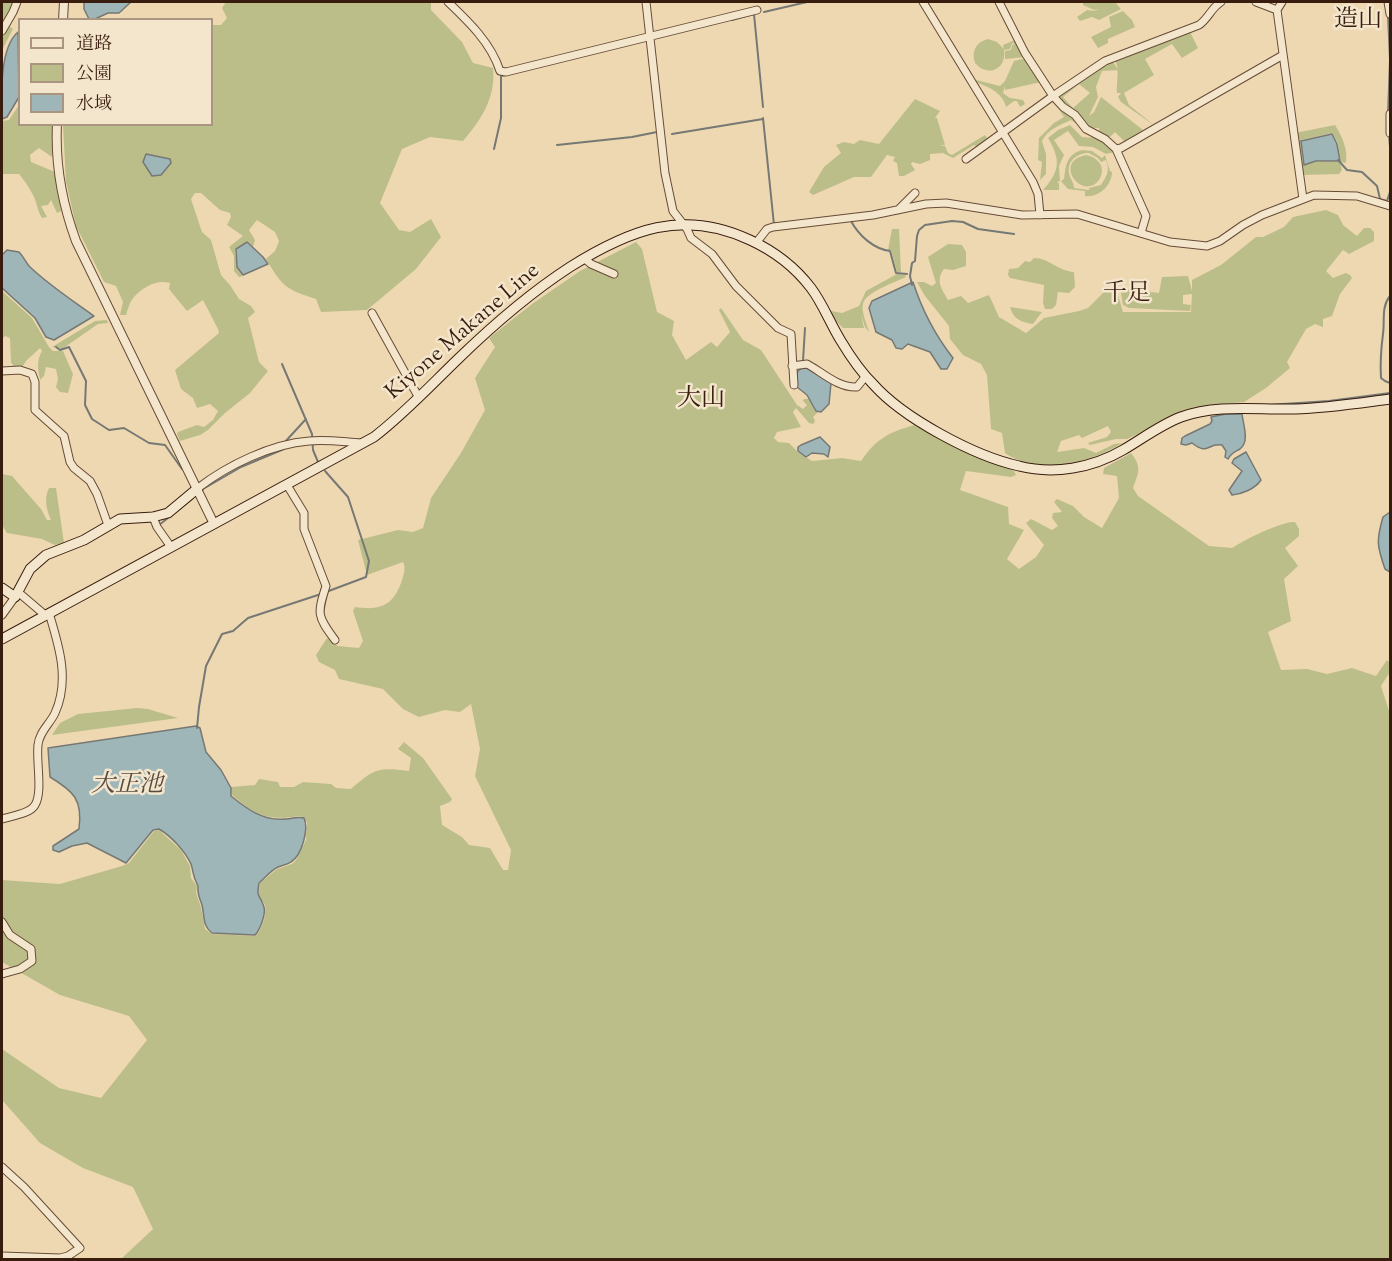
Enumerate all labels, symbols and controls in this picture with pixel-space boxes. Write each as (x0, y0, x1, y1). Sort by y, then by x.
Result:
district label: 造山 (1334, 8, 1382, 36)
legend (18, 18, 213, 126)
text: 道路 (76, 32, 112, 58)
text: 公園 (76, 62, 112, 88)
text: 水域 (76, 92, 112, 118)
street label: Kiyone Makane Line (382, 259, 546, 407)
district label: 千足 (1103, 282, 1151, 310)
district label: 大山 (677, 387, 725, 415)
water label: 大正池 (91, 773, 163, 801)

